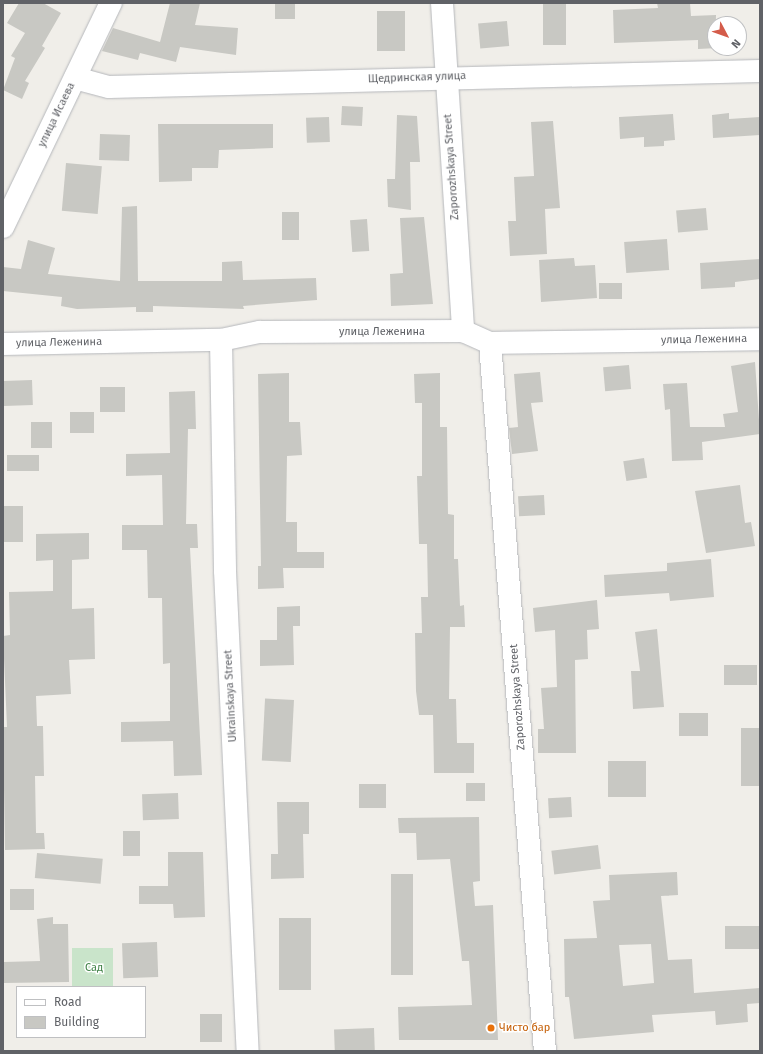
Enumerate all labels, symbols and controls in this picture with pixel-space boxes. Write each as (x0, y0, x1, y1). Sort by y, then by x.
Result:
north arrow (707, 16, 747, 56)
text: N (728, 37, 743, 51)
street label: Щедринская улица (368, 70, 466, 86)
street label: улица Исаева (36, 81, 78, 149)
street label: Zaporozhskaya Street (442, 113, 462, 221)
street label: улица Леженина (339, 325, 425, 339)
street label: улица Леженина (661, 333, 747, 347)
street label: улица Леженина (16, 336, 102, 350)
street label: Zaporozhskaya Street (508, 643, 528, 751)
street label: Ukrainskaya Street (222, 649, 240, 743)
park label: Сад (85, 961, 103, 975)
legend (16, 986, 146, 1038)
text: Road (54, 995, 82, 1009)
text: Building (54, 1015, 99, 1029)
place label: Чисто бар (499, 1021, 550, 1035)
marker: Чисто бар (486, 1023, 496, 1033)

